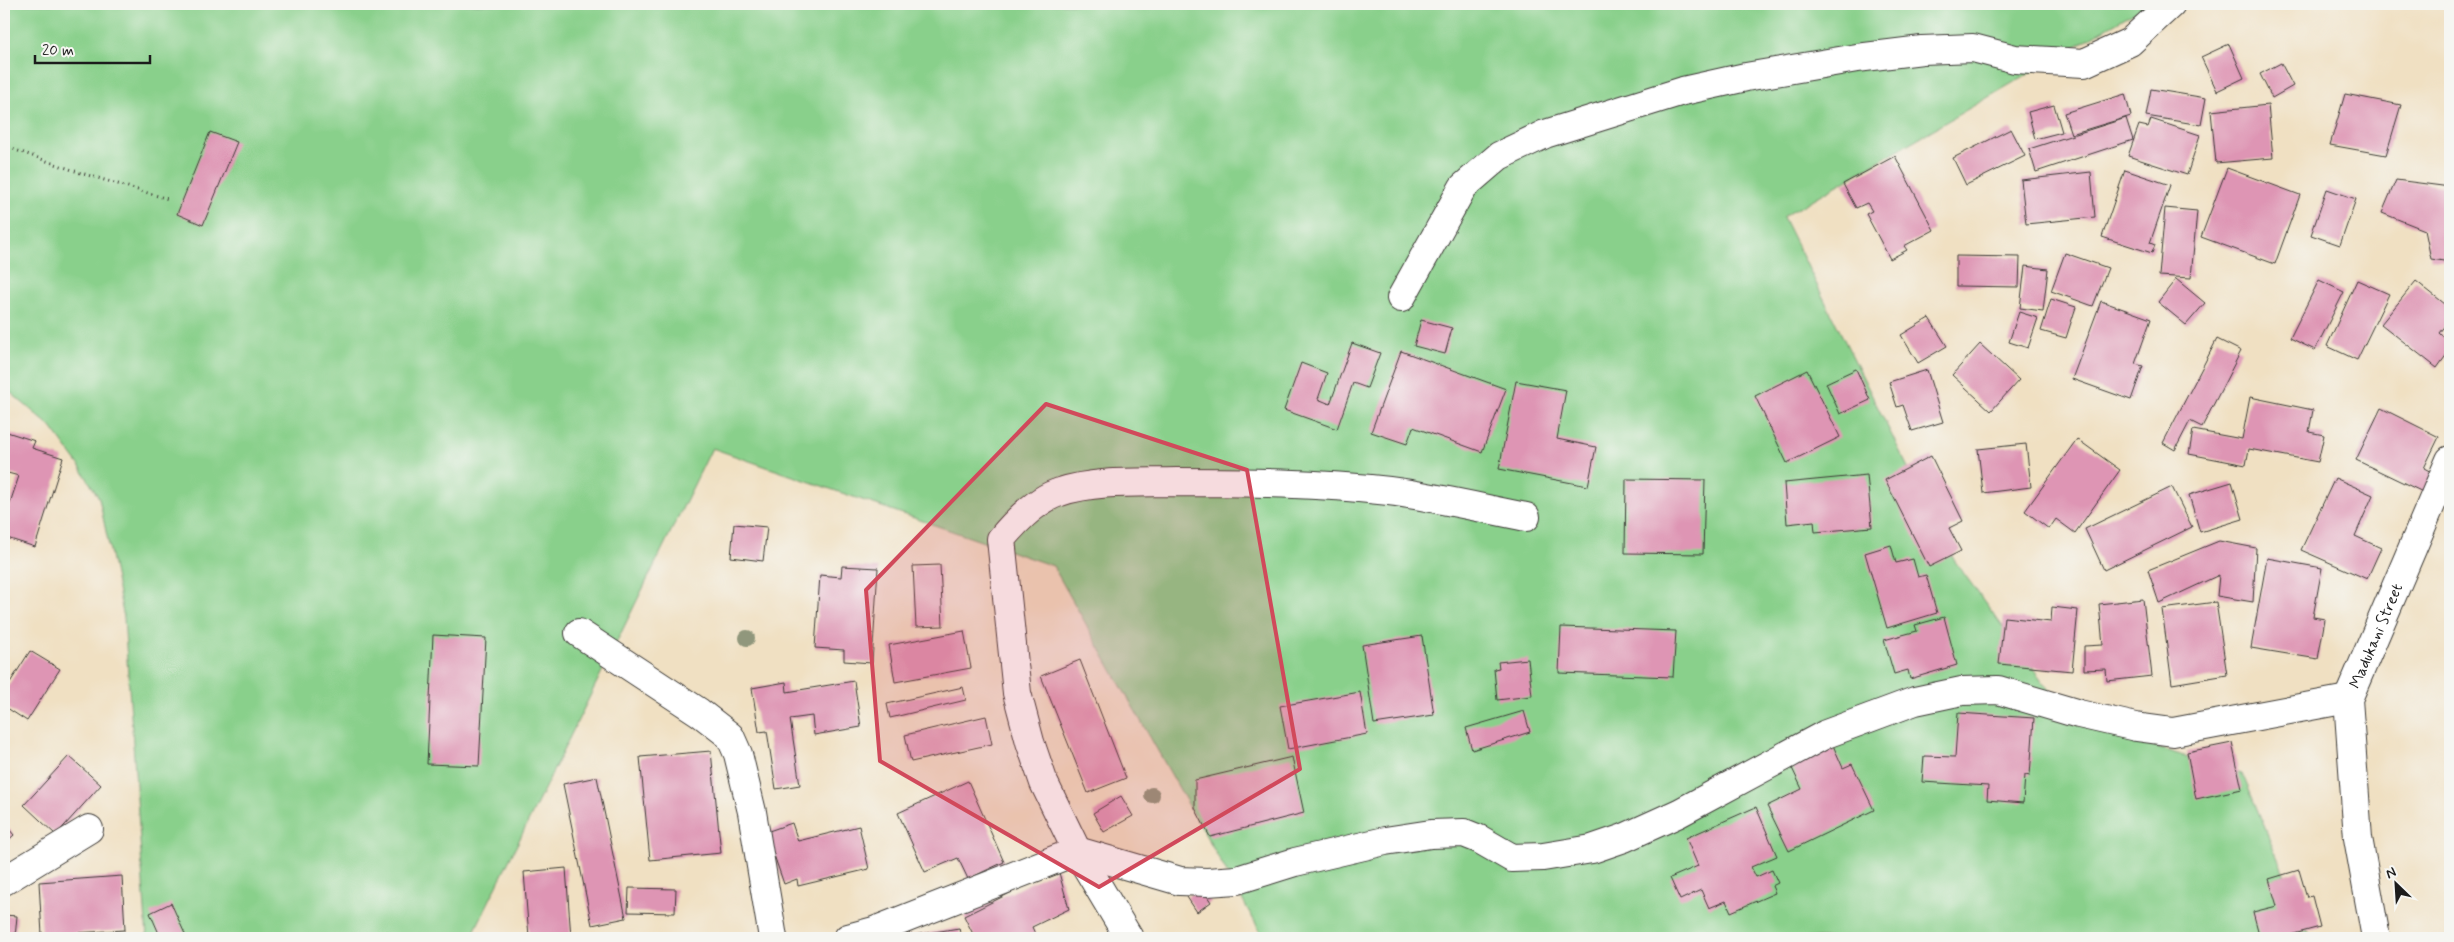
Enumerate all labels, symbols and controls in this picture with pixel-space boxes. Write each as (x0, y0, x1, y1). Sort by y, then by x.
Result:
scale bar (35, 32, 150, 64)
text: 20 m (42, 41, 74, 61)
street label: Madukani Street (2345, 580, 2408, 692)
north arrow (2372, 860, 2422, 910)
text: N (2383, 863, 2399, 883)

